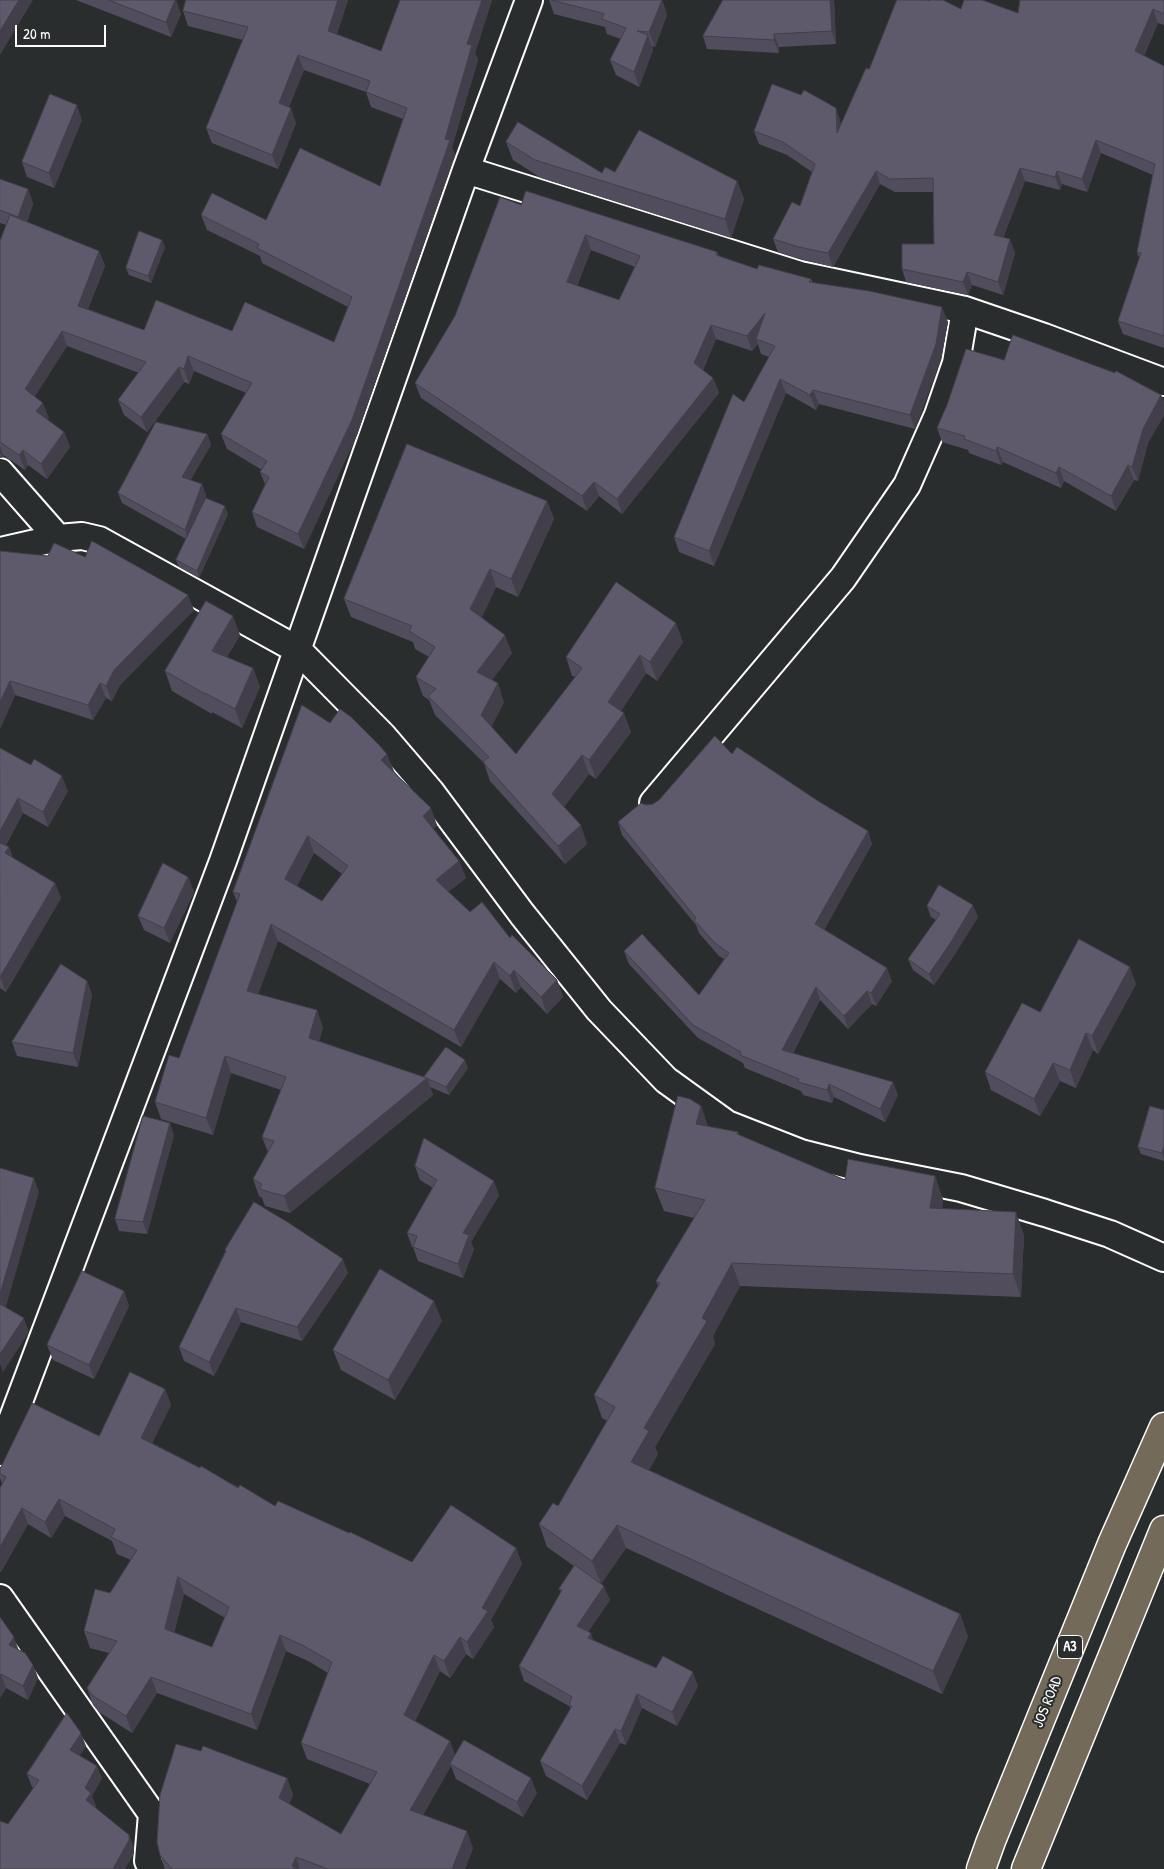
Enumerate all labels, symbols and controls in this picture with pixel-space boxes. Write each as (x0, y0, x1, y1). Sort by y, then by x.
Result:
scale bar (18, 15, 109, 47)
text: 20 m (23, 23, 50, 44)
road number: A3 (1058, 1635, 1082, 1658)
street label: JOS ROAD (1030, 1674, 1066, 1730)

